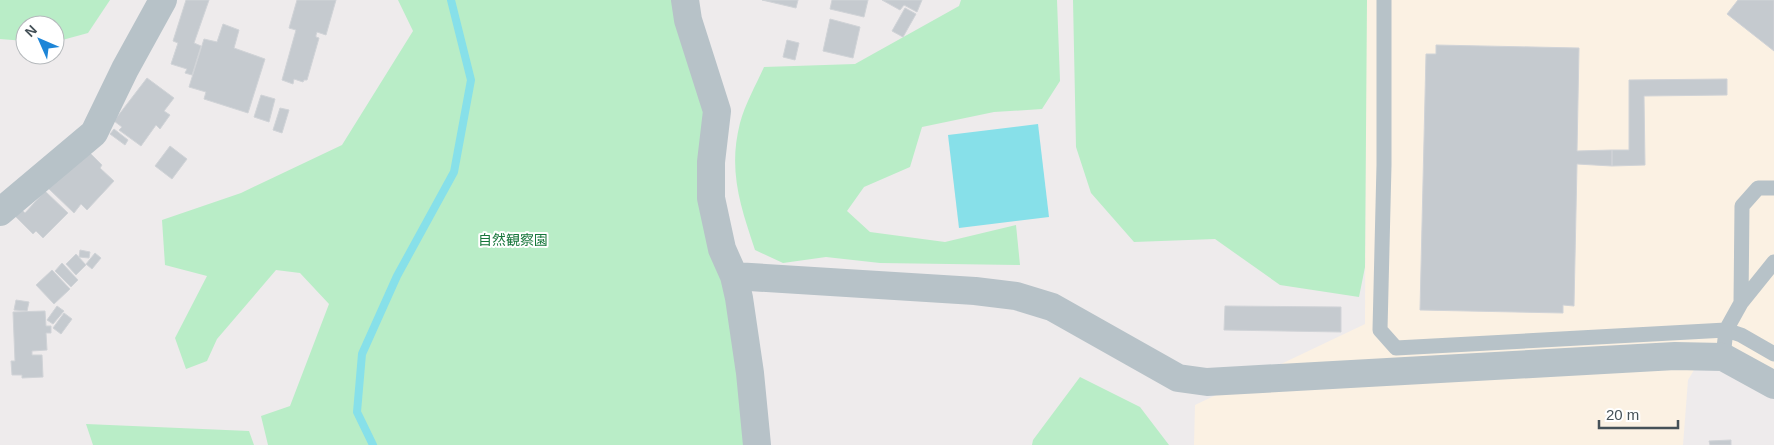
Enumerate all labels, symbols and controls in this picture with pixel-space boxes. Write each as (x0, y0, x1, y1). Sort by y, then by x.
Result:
north arrow (15, 15, 65, 65)
text: N (22, 22, 40, 40)
park label: 自然観察園 (478, 232, 548, 248)
scale bar (1599, 398, 1678, 430)
text: 20 m (1606, 406, 1639, 423)

